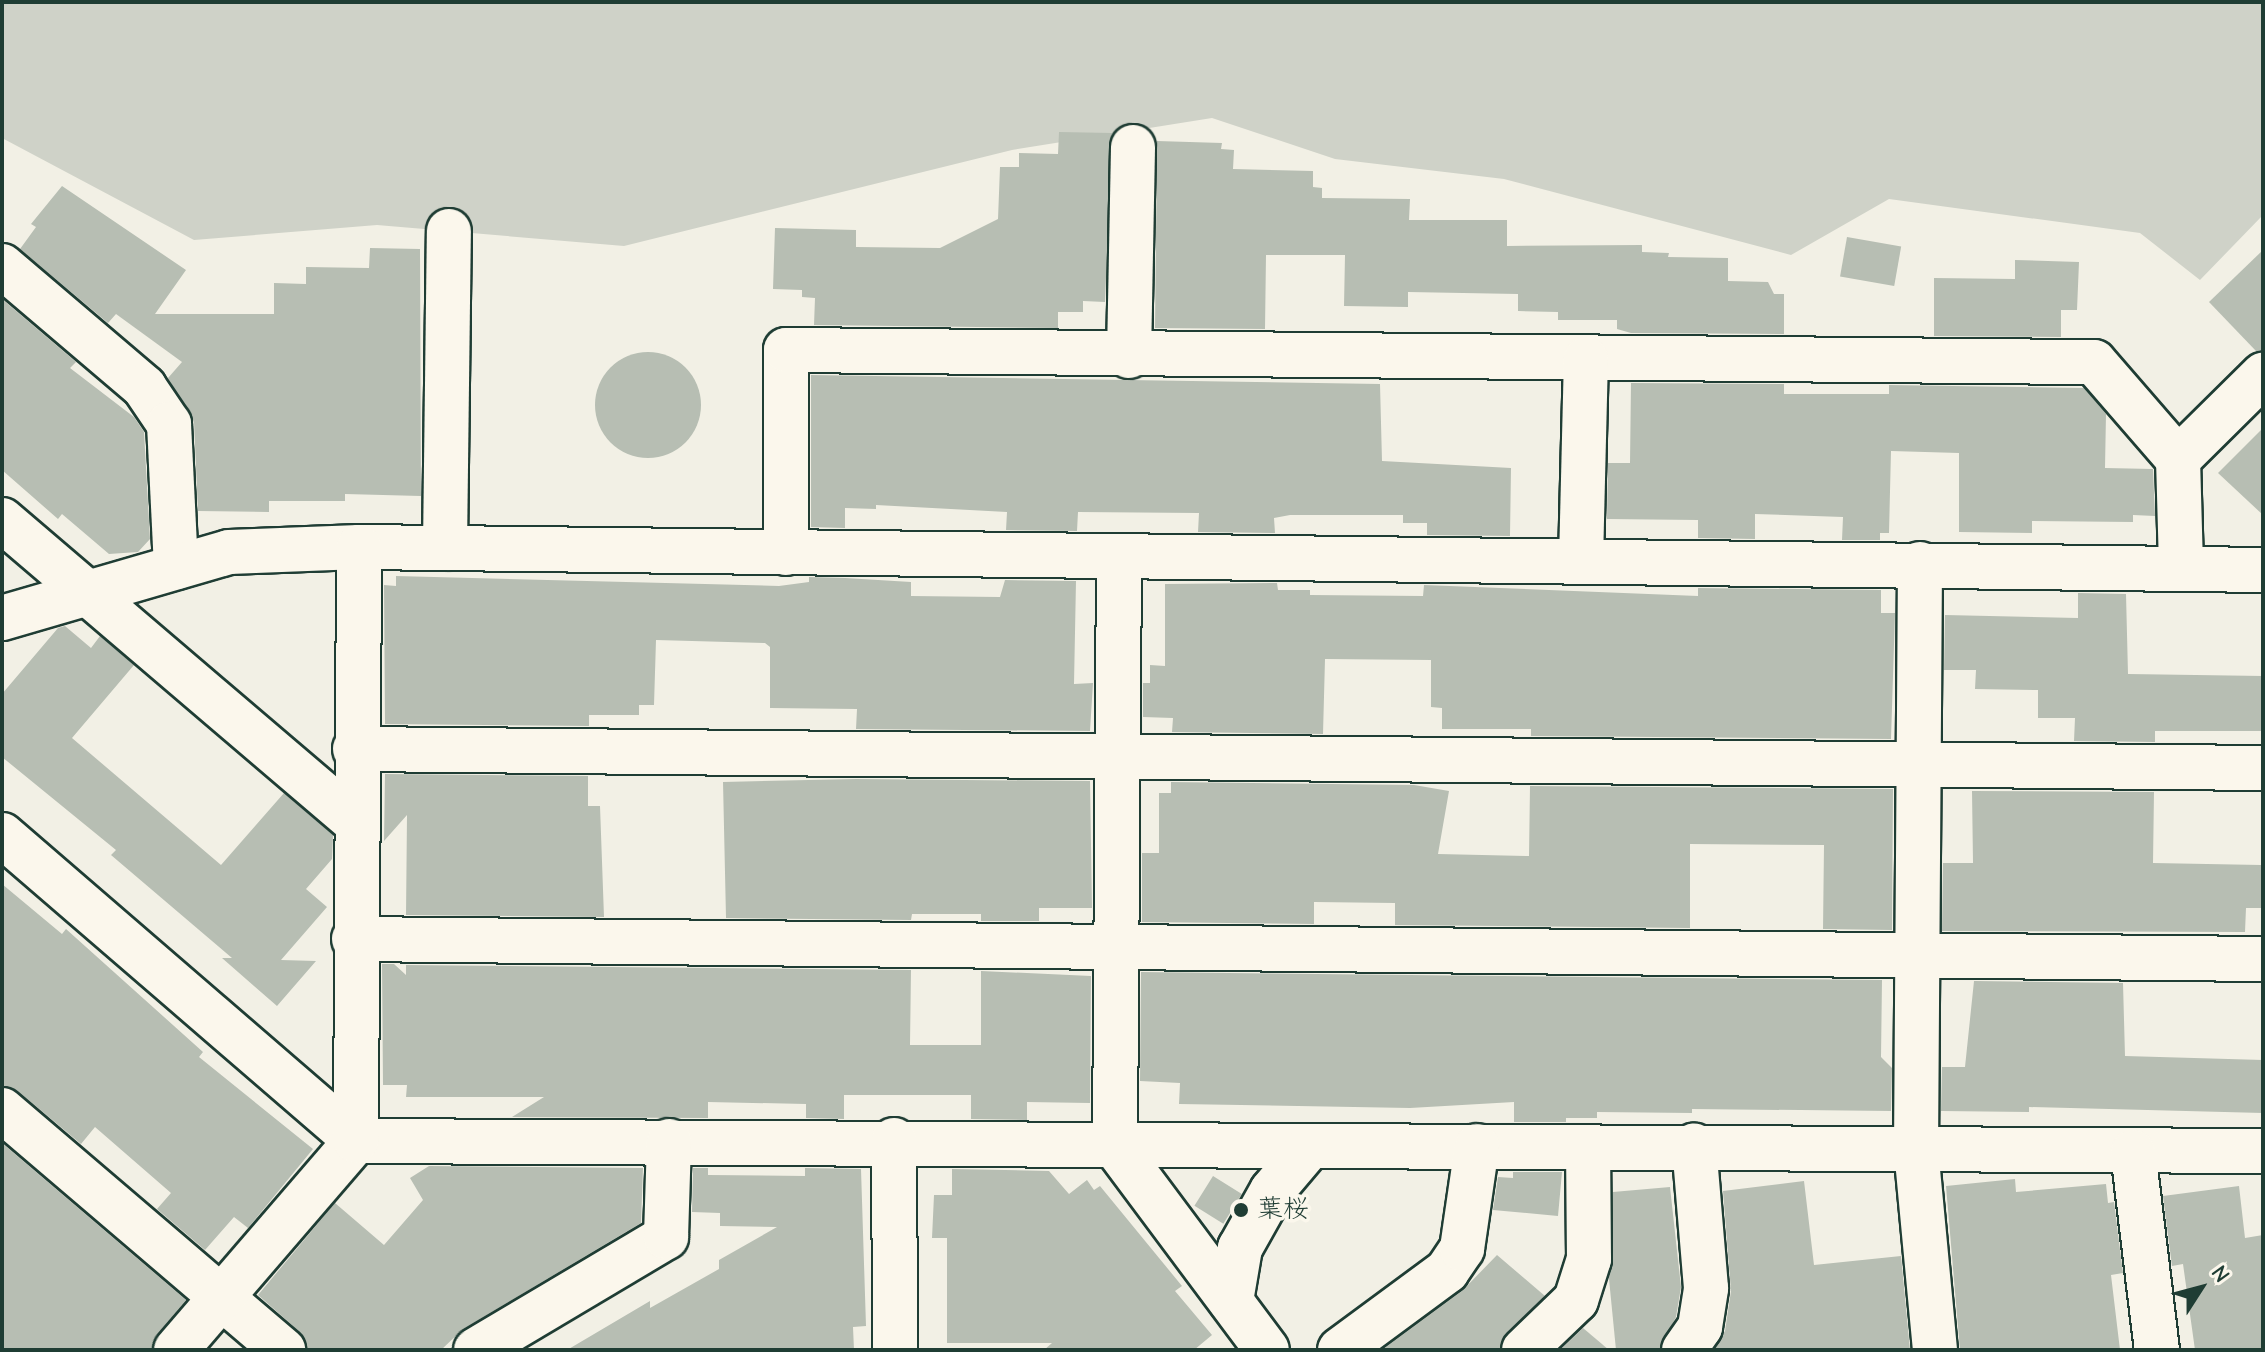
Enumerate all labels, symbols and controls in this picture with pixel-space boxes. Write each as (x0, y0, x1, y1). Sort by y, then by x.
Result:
place label: 葉桜 (1257, 1194, 1309, 1226)
marker: 葉桜 (1232, 1201, 1250, 1219)
north arrow (2161, 1248, 2241, 1328)
text: N (2206, 1260, 2235, 1287)

